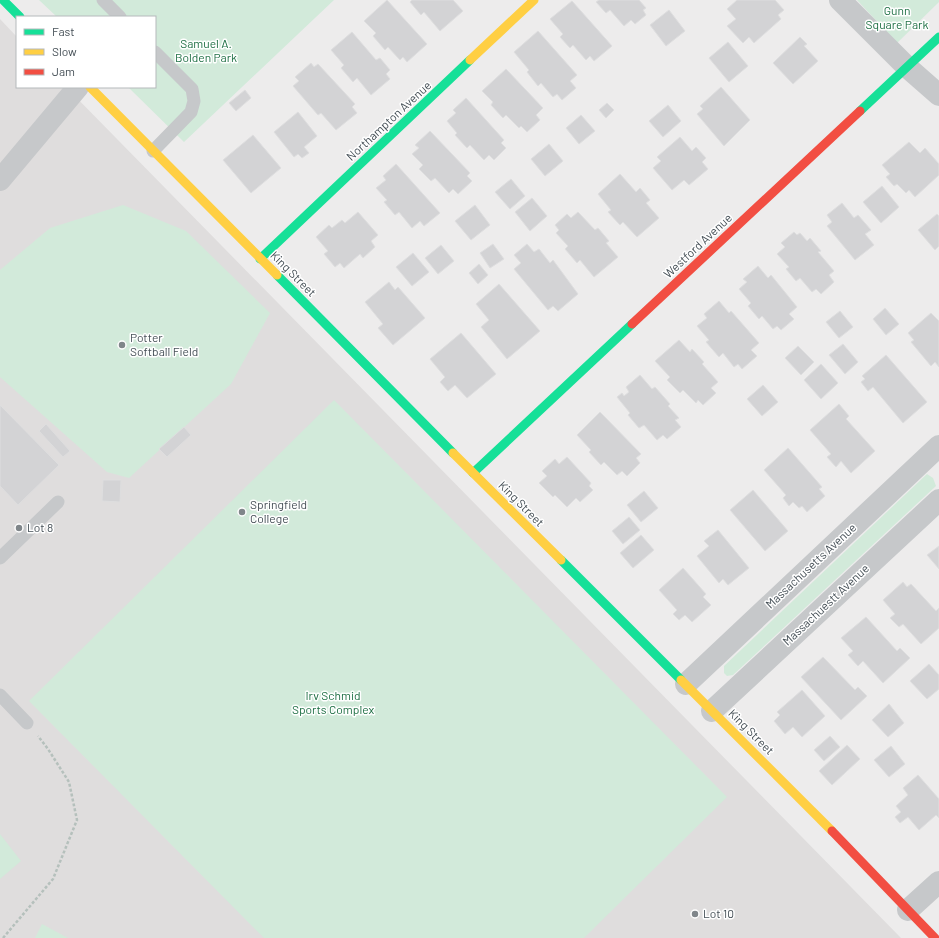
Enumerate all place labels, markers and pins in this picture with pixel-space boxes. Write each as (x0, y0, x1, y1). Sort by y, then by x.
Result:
place label: Potter Softball Field (130, 330, 198, 358)
marker: Potter Softball Field (117, 340, 127, 350)
place label: Springfield College (250, 497, 307, 525)
marker: Springfield College (237, 507, 247, 517)
place label: Lot 8 (27, 520, 53, 534)
marker: Lot 8 (14, 523, 24, 533)
place label: Lot 10 (703, 906, 734, 920)
marker: Lot 10 (690, 909, 700, 919)

